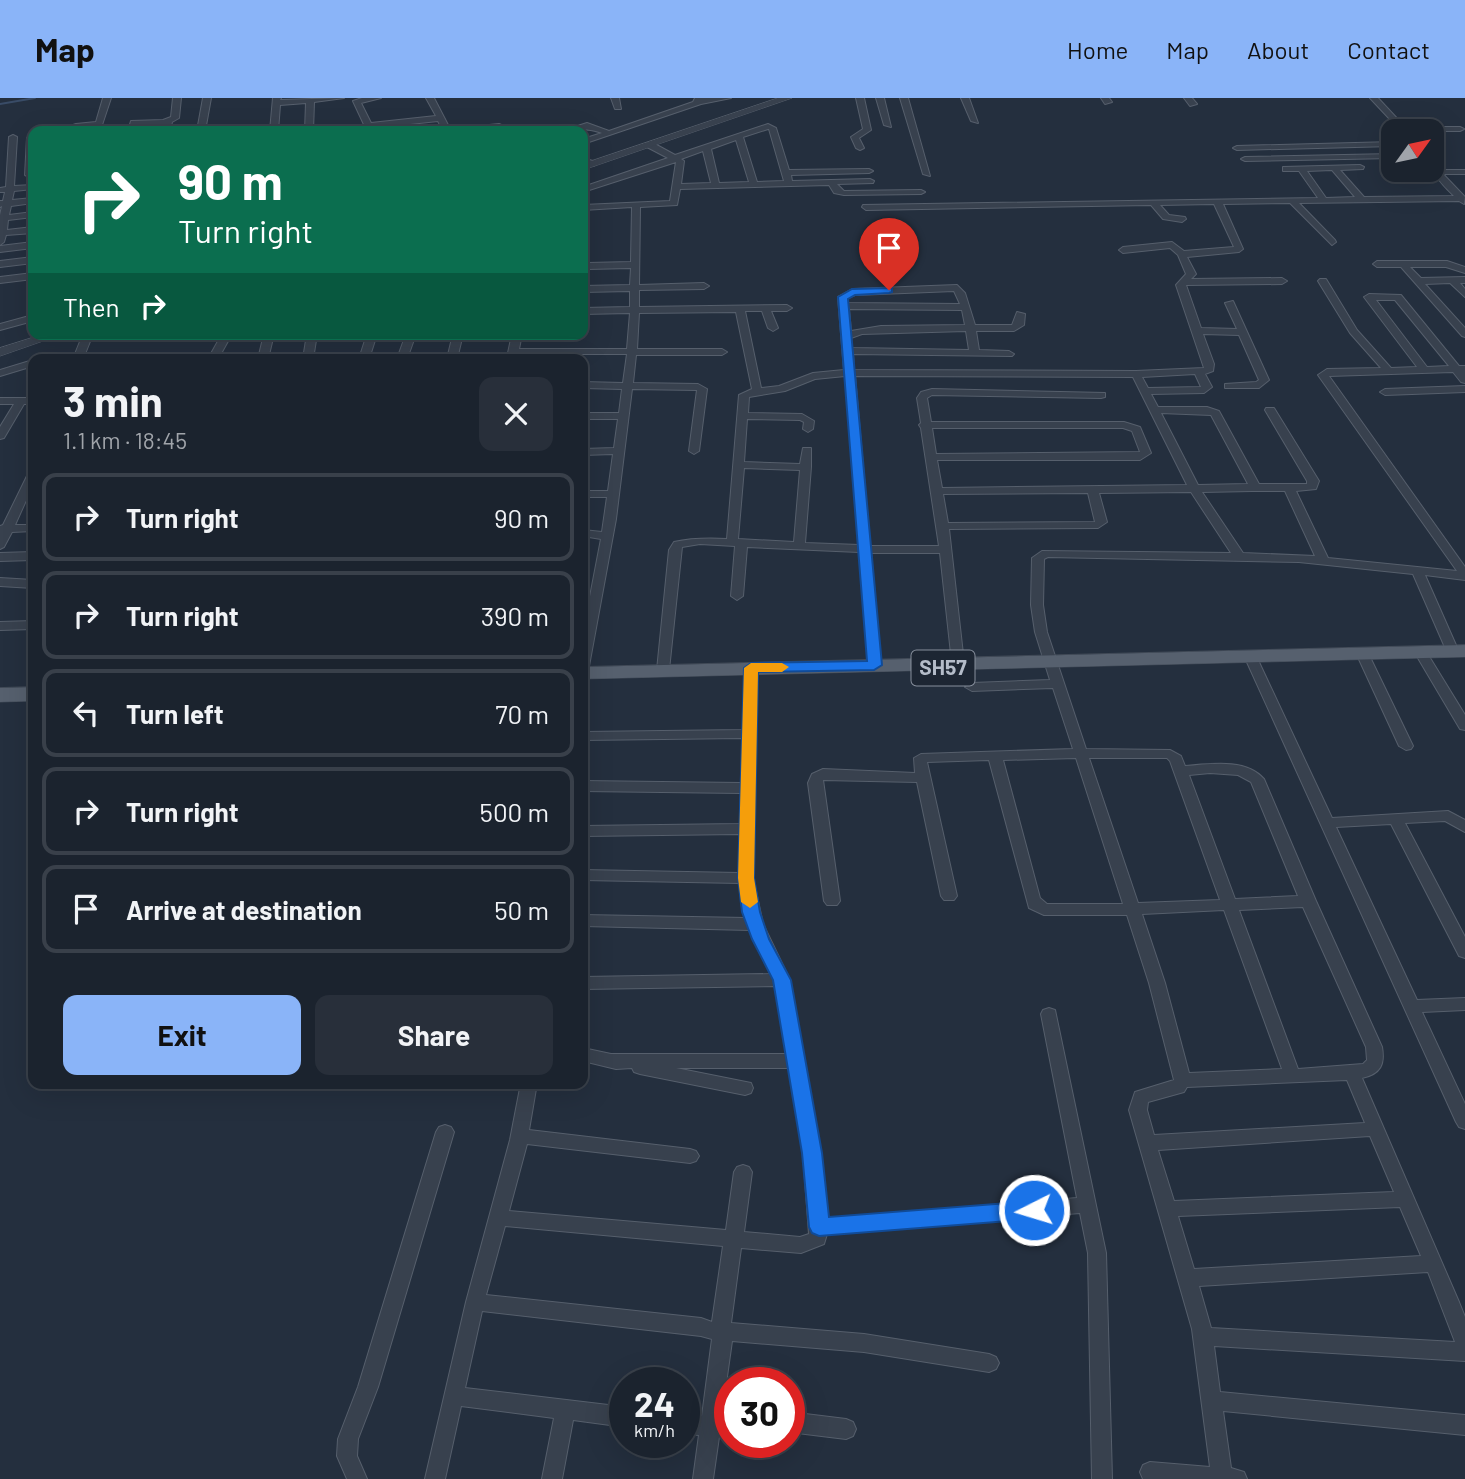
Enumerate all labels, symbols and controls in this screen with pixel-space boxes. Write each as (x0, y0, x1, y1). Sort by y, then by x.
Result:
text: Map (35, 29, 95, 69)
text: Home (1067, 35, 1128, 64)
text: Map (1166, 35, 1209, 64)
text: About (1247, 35, 1309, 64)
text: Contact (1347, 35, 1430, 64)
north arrow (1381, 119, 1444, 182)
map controls (1381, 119, 1444, 182)
text: 90 m (178, 151, 283, 210)
icon: right (63, 154, 154, 245)
text: Turn right (178, 211, 313, 249)
pin (859, 218, 919, 290)
icon: arrive (870, 229, 908, 267)
icon: right (134, 287, 172, 325)
text: Then (63, 291, 120, 322)
text: 3 min (63, 375, 163, 425)
button: close (479, 377, 553, 451)
text: 1.1 km · 18:45 (63, 426, 187, 454)
icon: right (67, 498, 105, 536)
text: Turn right (126, 502, 239, 533)
text: 90 m (494, 502, 549, 533)
icon: right (67, 596, 105, 634)
text: Turn right (126, 600, 239, 631)
text: 390 m (481, 600, 549, 631)
road number: SH57 (912, 650, 974, 686)
icon: left (67, 694, 105, 732)
text: Turn left (126, 698, 224, 729)
text: 70 m (495, 698, 549, 729)
icon: right (67, 792, 105, 830)
text: Turn right (126, 796, 239, 827)
text: 500 m (480, 796, 549, 827)
icon: arrive (67, 890, 105, 928)
text: Arrive at destination (126, 894, 362, 925)
text: 50 m (494, 894, 549, 925)
button: Exit (63, 995, 301, 1075)
button: Share (315, 995, 553, 1075)
position arrow (997, 1173, 1071, 1247)
speed limit sign: 30 (714, 1367, 805, 1458)
text: 24 (634, 1382, 675, 1424)
text: km/h (634, 1419, 675, 1441)

